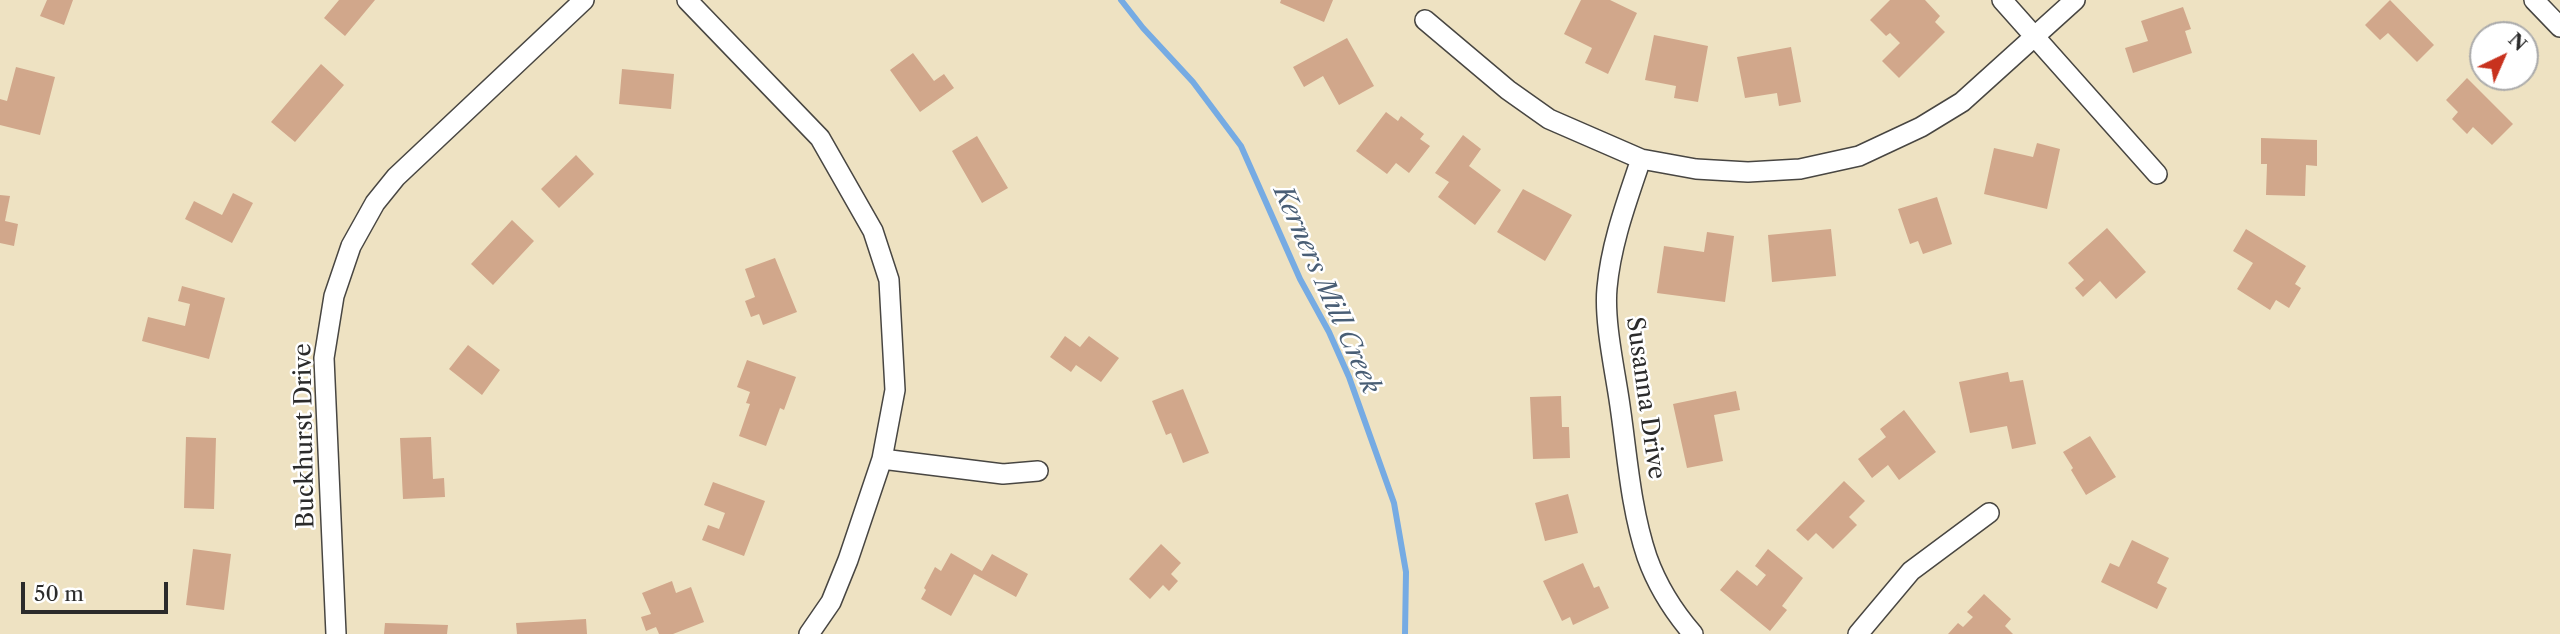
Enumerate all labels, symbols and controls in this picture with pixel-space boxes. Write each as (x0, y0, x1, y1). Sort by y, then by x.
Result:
north arrow (2469, 21, 2539, 91)
text: N (2504, 28, 2531, 56)
water label: Kerners Mill Creek (1266, 181, 1386, 399)
street label: Susanna Drive (1619, 315, 1671, 481)
street label: Buckhurst Drive (289, 343, 321, 529)
scale bar (24, 568, 172, 612)
text: 50 m (34, 581, 84, 606)

